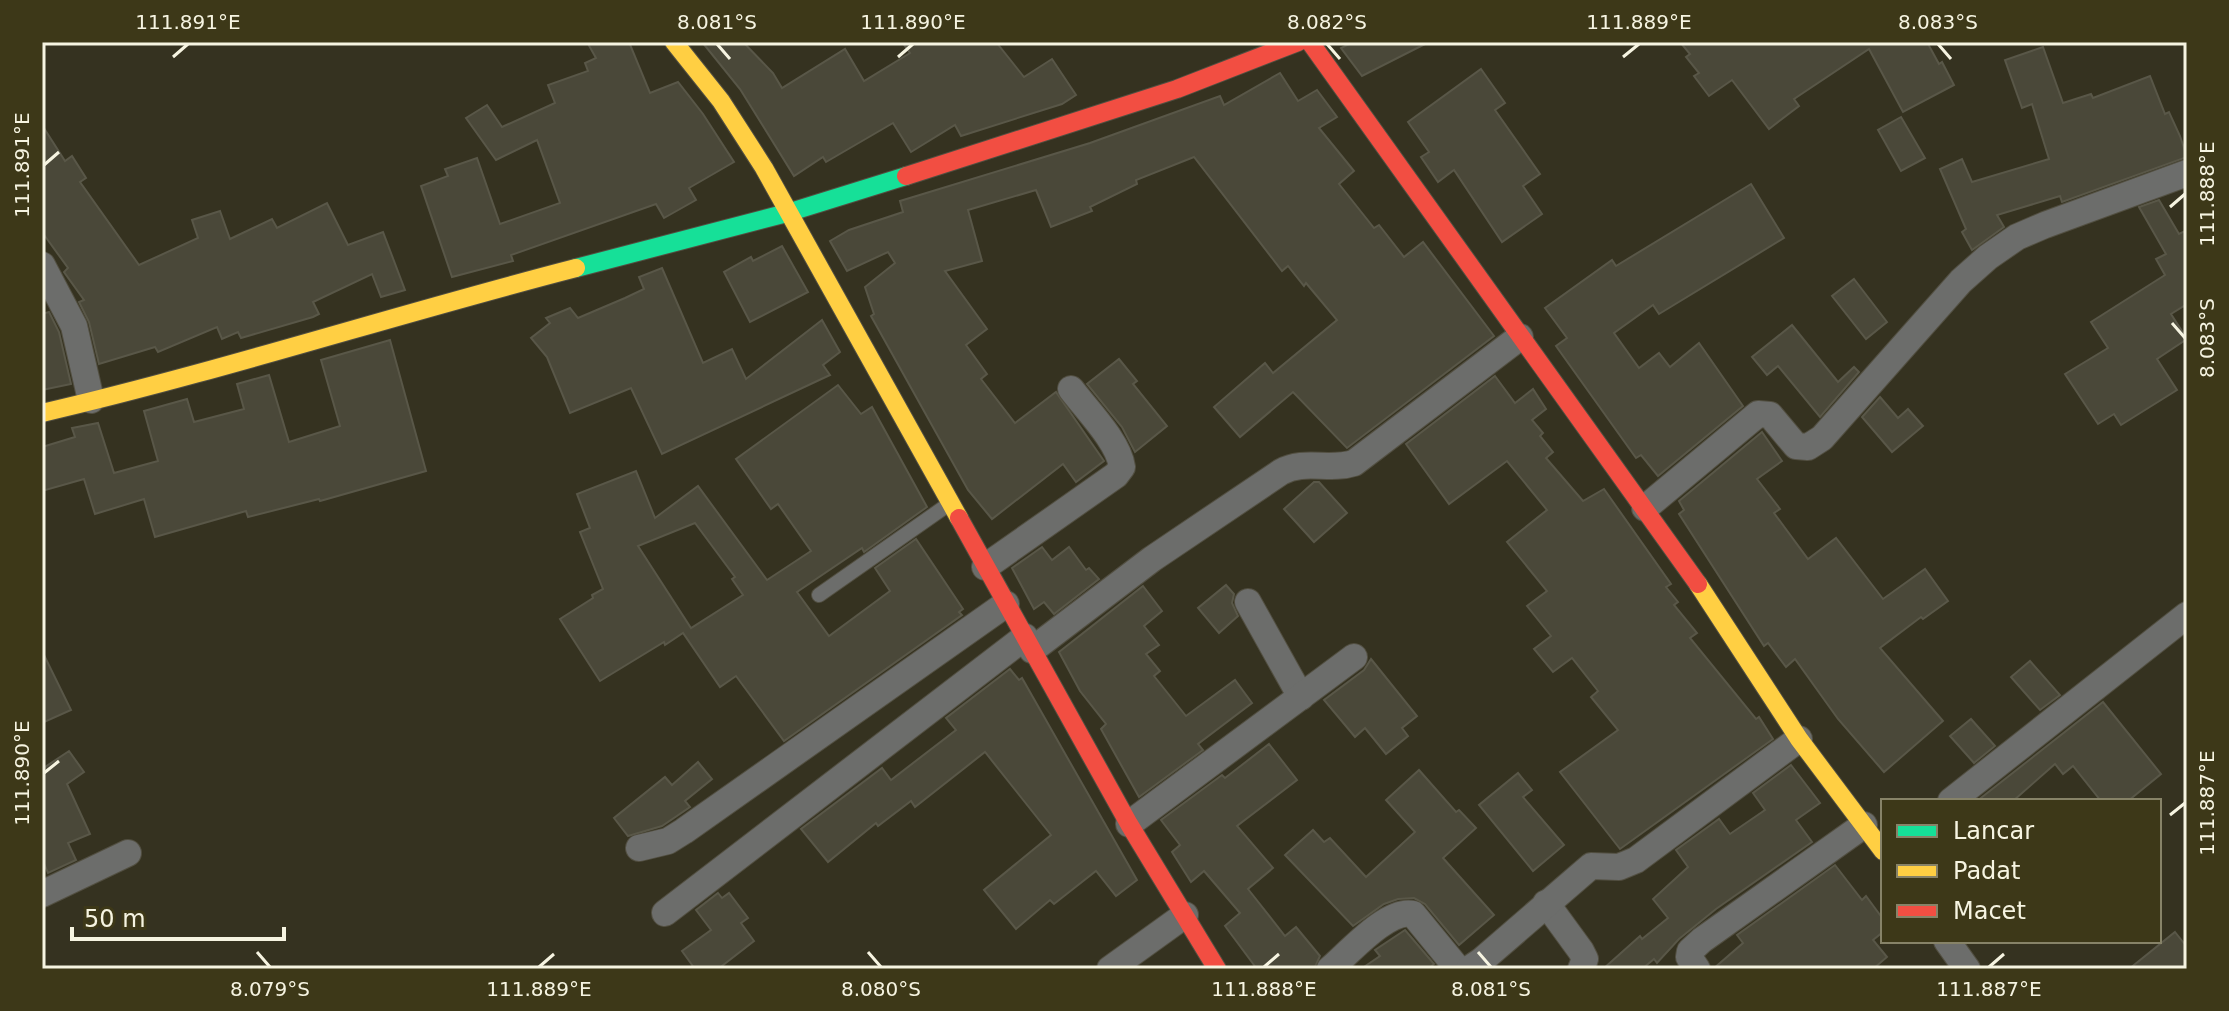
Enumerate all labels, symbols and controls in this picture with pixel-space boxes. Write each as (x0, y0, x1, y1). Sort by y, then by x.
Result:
text: 111.891°E (135, 10, 241, 34)
text: 8.081°S (677, 10, 757, 34)
text: 111.890°E (860, 10, 966, 34)
text: 8.082°S (1287, 10, 1367, 34)
text: 111.889°E (1586, 10, 1692, 34)
text: 8.083°S (1898, 10, 1978, 34)
text: 111.891°E (10, 112, 34, 218)
text: 111.888°E (2195, 141, 2219, 247)
text: 8.083°S (2195, 298, 2219, 378)
text: 111.890°E (10, 720, 34, 826)
text: 111.887°E (2195, 750, 2219, 856)
legend (1881, 799, 2161, 943)
text: Lancar (1953, 817, 2034, 845)
text: Padat (1953, 857, 2020, 885)
scale bar (72, 891, 284, 941)
text: Macet (1953, 897, 2026, 925)
text: 50 m (84, 905, 146, 933)
text: 8.079°S (230, 977, 310, 1001)
text: 111.889°E (486, 977, 592, 1001)
text: 8.080°S (841, 977, 921, 1001)
text: 111.888°E (1211, 977, 1317, 1001)
text: 8.081°S (1451, 977, 1531, 1001)
text: 111.887°E (1936, 977, 2042, 1001)

